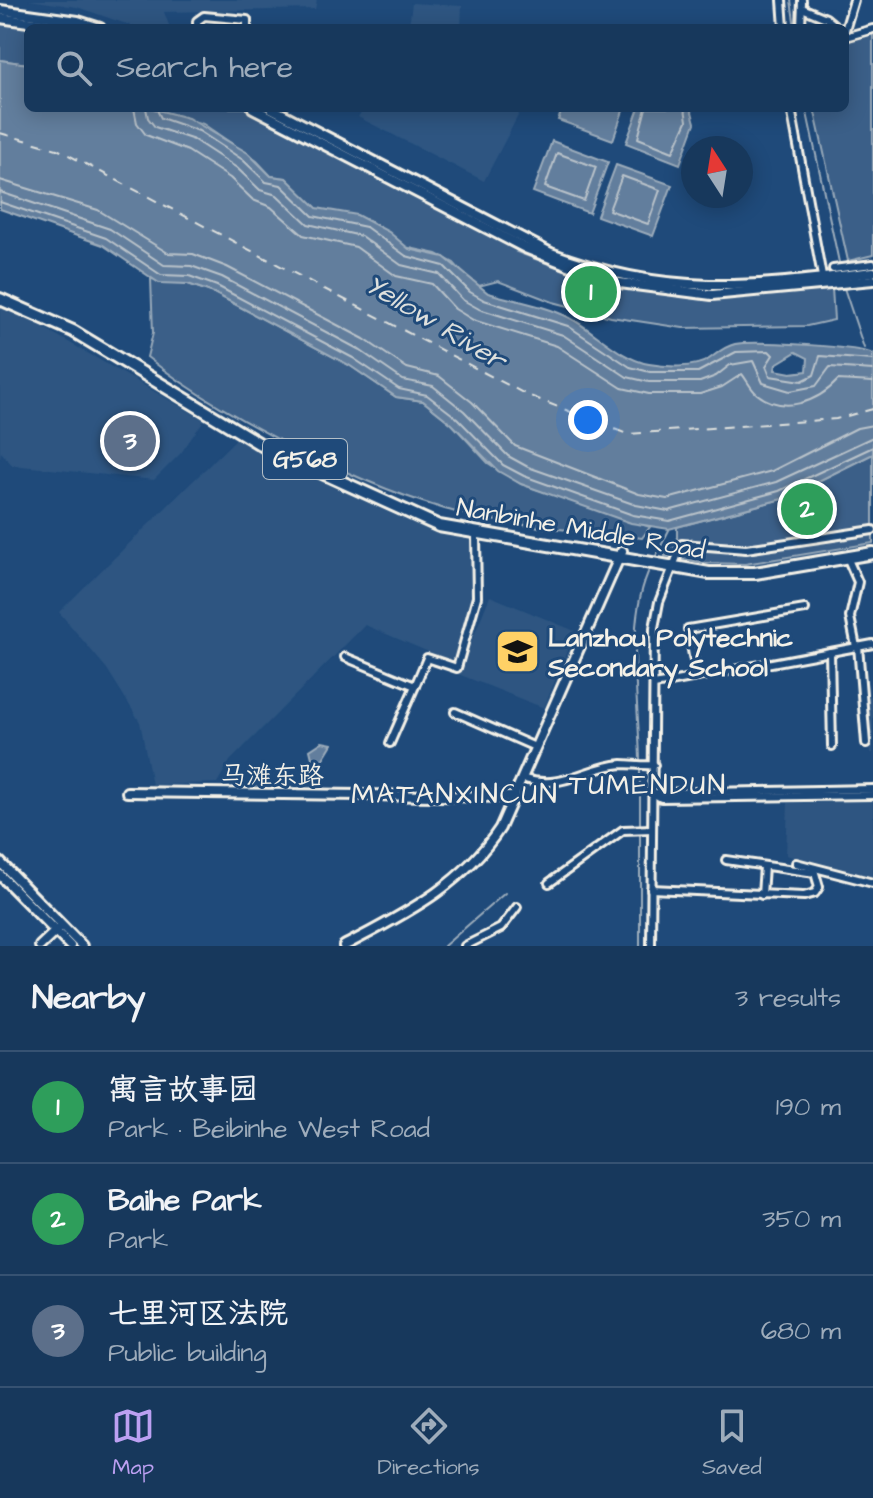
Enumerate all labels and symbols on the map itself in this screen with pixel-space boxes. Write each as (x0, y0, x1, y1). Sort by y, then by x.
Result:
north arrow (681, 136, 753, 208)
pin: 1 (565, 262, 617, 322)
water label: Yellow River (358, 265, 515, 381)
your location (568, 400, 608, 440)
pin: 3 (104, 411, 156, 471)
road number: G568 (263, 439, 347, 479)
pin: 2 (781, 479, 833, 539)
street label: Nanbinhe Middle Road (454, 489, 708, 569)
place label: Lanzhou Polytechnic Secondary School (547, 620, 794, 689)
school or university icon: Lanzhou Polytechnic Secondary School (493, 628, 541, 676)
street label: 马滩东路 (220, 758, 324, 794)
district label: TUMENDUN (569, 766, 727, 805)
district label: MATANXINCUN (351, 775, 559, 814)

